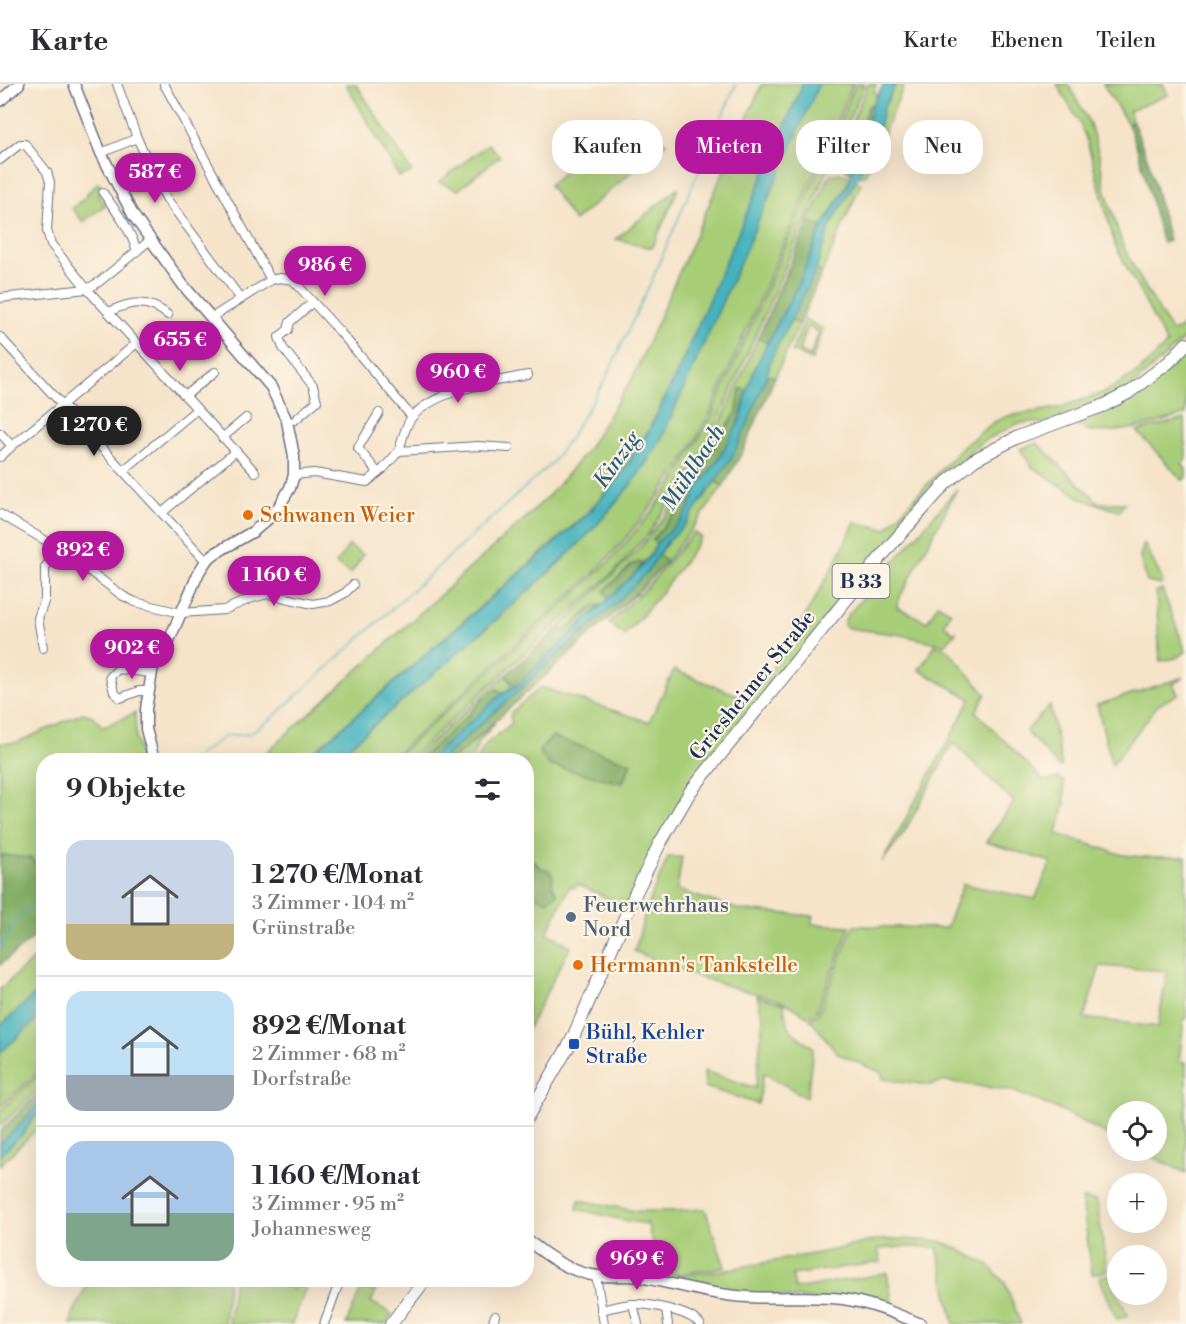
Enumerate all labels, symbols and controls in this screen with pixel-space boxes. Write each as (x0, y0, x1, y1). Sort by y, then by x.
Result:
text: Karte (30, 24, 108, 59)
text: Karte (903, 28, 958, 54)
text: Ebenen (991, 28, 1063, 54)
text: Teilen (1096, 28, 1156, 54)
chip: Kaufen (552, 120, 663, 174)
chip: Mieten (675, 120, 784, 174)
chip: Filter (796, 120, 891, 174)
chip: Neu (903, 120, 983, 174)
pin: 587 € (113, 153, 197, 204)
text: 587 € (129, 160, 181, 185)
pin: 986 € (283, 246, 367, 297)
text: 986 € (298, 253, 352, 278)
pin: 655 € (138, 321, 222, 372)
text: 655 € (153, 328, 207, 353)
pin: 960 € (416, 353, 500, 404)
text: 960 € (430, 360, 486, 385)
pin: 1 270 € (39, 406, 149, 457)
text: 1 270 € (60, 413, 128, 438)
water label: Mühlbach (656, 419, 731, 516)
water label: Kinzig (588, 425, 648, 494)
place label: Schwanen Weier (260, 503, 415, 529)
marker: Schwanen Weier (241, 508, 255, 522)
pin: 892 € (41, 531, 125, 582)
text: 892 € (56, 538, 110, 563)
pin: 1 160 € (219, 556, 329, 607)
text: 1 160 € (241, 563, 307, 588)
road number: B 33 (832, 564, 890, 598)
street label: Griesheimer Straße (684, 605, 821, 766)
pin: 902 € (90, 629, 174, 680)
text: 902 € (104, 636, 160, 661)
text: 9 Objekte (66, 773, 186, 805)
icon: filters (471, 773, 504, 806)
text: 1 270 €/Monat (252, 859, 423, 891)
icon: home (114, 864, 186, 936)
text: 3 Zimmer · 104 m² (252, 891, 414, 916)
place label: Feuerwehrhaus Nord (583, 893, 729, 943)
marker: Feuerwehrhaus Nord (564, 910, 578, 924)
text: Grünstraße (252, 916, 355, 941)
place label: Hermann's Tankstelle (590, 953, 798, 979)
marker: Hermann's Tankstelle (571, 958, 585, 972)
text: 892 €/Monat (252, 1010, 406, 1042)
icon: home (114, 1015, 186, 1087)
place label: Bühl, Kehler Straße (585, 1020, 705, 1070)
marker: Bühl, Kehler Straße (567, 1037, 581, 1051)
text: 2 Zimmer · 68 m² (252, 1042, 406, 1067)
text: Dorfstraße (252, 1067, 351, 1092)
map controls (1107, 1101, 1167, 1305)
button: locate (1107, 1101, 1167, 1161)
text: 1 160 €/Monat (252, 1160, 420, 1192)
icon: home (114, 1165, 186, 1237)
button: + (1107, 1173, 1167, 1233)
text: 3 Zimmer · 95 m² (252, 1192, 404, 1217)
text: Johannesweg (252, 1217, 371, 1242)
pin: 969 € (595, 1240, 679, 1291)
button: − (1107, 1245, 1167, 1305)
text: 969 € (610, 1247, 664, 1272)

